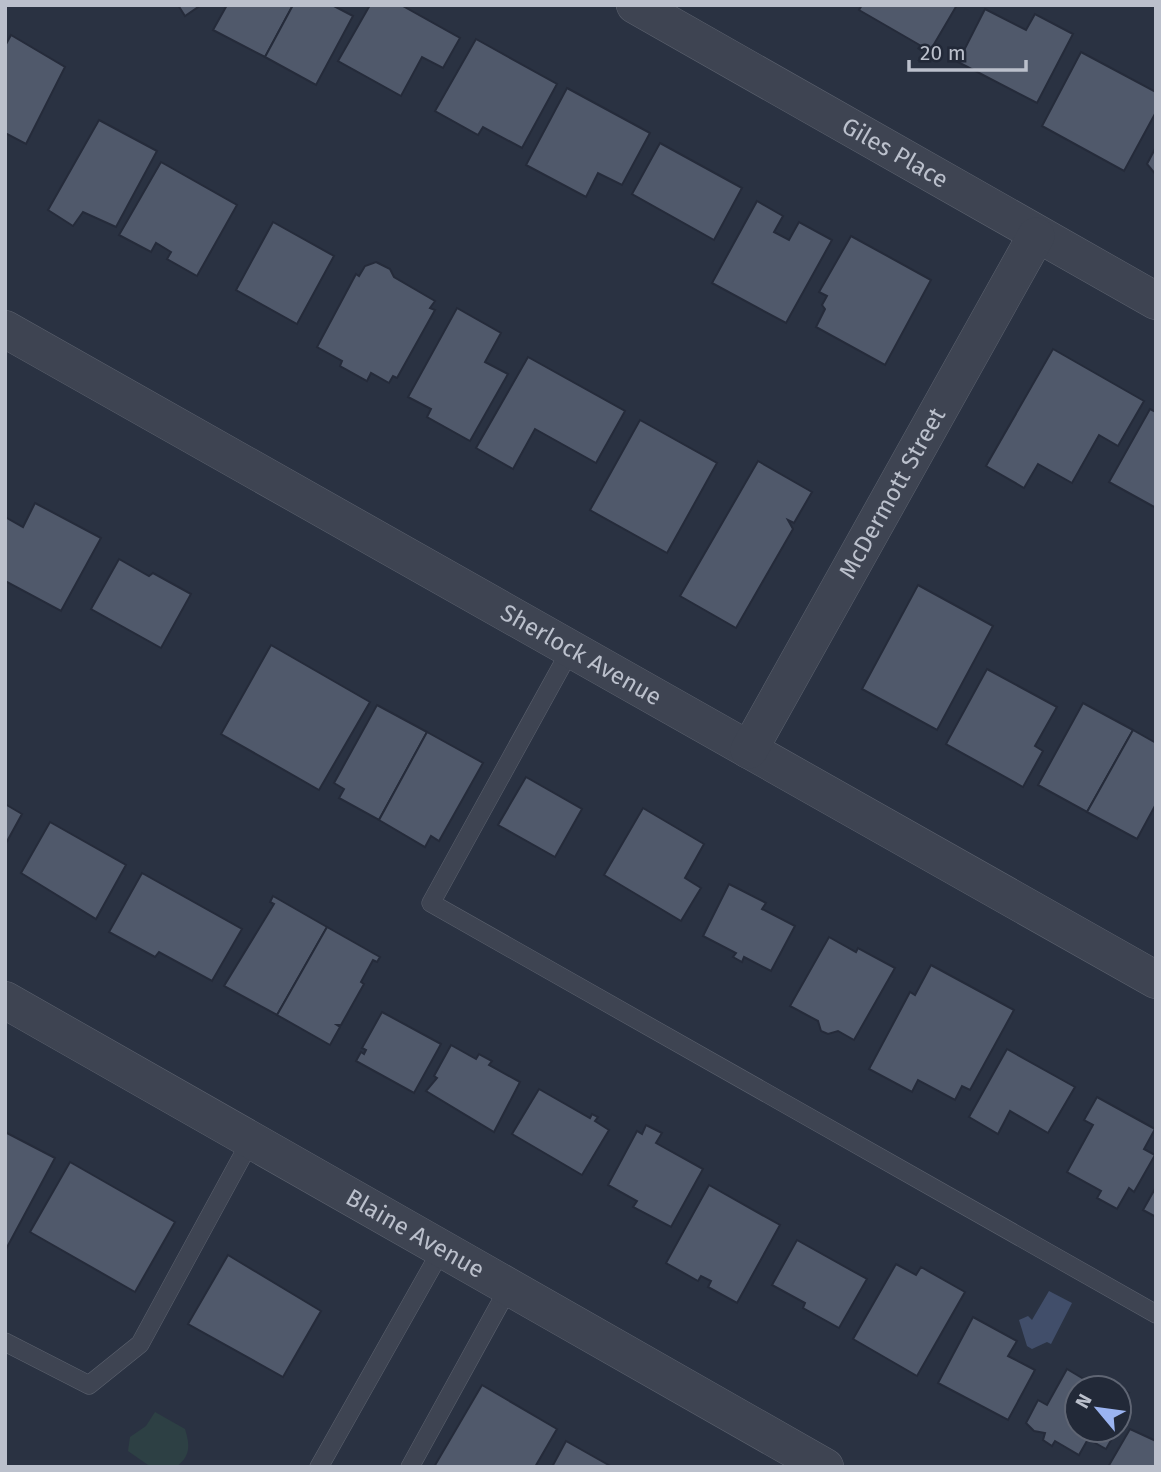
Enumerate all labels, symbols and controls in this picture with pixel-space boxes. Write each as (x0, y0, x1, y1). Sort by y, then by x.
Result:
scale bar (909, 28, 1026, 72)
text: 20 m (920, 40, 966, 66)
street label: Giles Place (837, 112, 953, 194)
street label: McDermott Street (833, 403, 951, 584)
street label: Sherlock Avenue (496, 598, 667, 711)
street label: Blaine Avenue (341, 1183, 489, 1284)
north arrow (1063, 1374, 1133, 1444)
text: N (1070, 1390, 1097, 1412)

